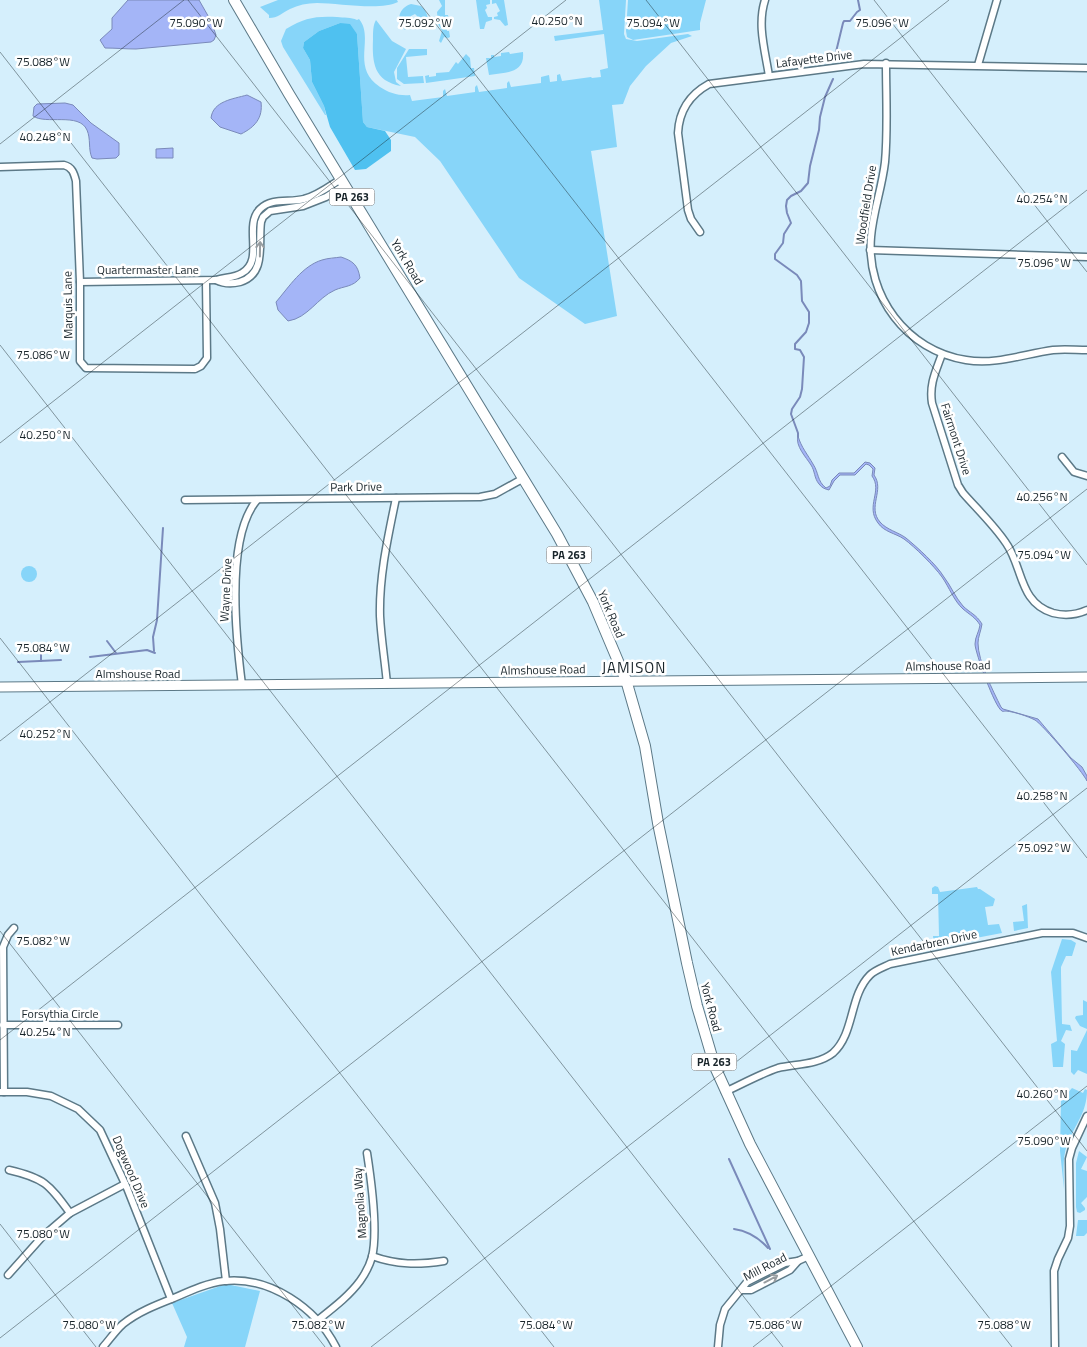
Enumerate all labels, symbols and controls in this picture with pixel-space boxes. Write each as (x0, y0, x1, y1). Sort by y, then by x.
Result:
text: 40.250°N (531, 11, 583, 30)
text: 75.090°W (169, 13, 223, 32)
text: 75.092°W (398, 13, 452, 32)
text: 75.094°W (626, 13, 680, 32)
text: 75.096°W (855, 13, 909, 32)
street label: Lafayette Drive (775, 44, 853, 73)
text: 75.088°W (16, 52, 70, 71)
text: 40.248°N (19, 127, 71, 146)
street label: Woodfield Drive (850, 164, 881, 246)
road number: PA 263 (330, 188, 374, 206)
text: 40.254°N (1016, 189, 1068, 208)
street label: York Road (386, 235, 429, 288)
one-way arrow (255, 241, 265, 258)
text: 75.096°W (1017, 253, 1071, 272)
street label: Quartermaster Lane (97, 260, 199, 279)
street label: Marquis Lane (57, 271, 78, 339)
text: 75.086°W (16, 345, 70, 364)
street label: Fairmont Drive (936, 400, 977, 477)
text: 40.250°N (19, 425, 71, 444)
street label: Park Drive (330, 477, 382, 496)
text: 40.256°N (1016, 487, 1068, 506)
text: 75.094°W (1017, 545, 1071, 564)
road number: PA 263 (546, 546, 592, 564)
street label: Wayne Drive (214, 558, 237, 622)
street label: York Road (593, 587, 630, 641)
text: 75.084°W (16, 638, 70, 657)
street label: Almshouse Road (905, 655, 991, 676)
district label: JAMISON (602, 656, 666, 679)
street label: Almshouse Road (500, 659, 586, 680)
street label: Almshouse Road (96, 664, 180, 683)
text: 40.252°N (19, 724, 71, 743)
text: 40.258°N (1016, 786, 1068, 805)
text: 75.092°W (1017, 838, 1071, 857)
street label: Kendarbren Drive (889, 924, 979, 961)
text: 75.082°W (16, 931, 70, 950)
street label: York Road (696, 980, 727, 1034)
street label: Forsythia Circle (21, 1004, 99, 1023)
text: 40.254°N (19, 1022, 71, 1041)
road number: PA 263 (692, 1054, 736, 1070)
text: 40.260°N (1016, 1084, 1068, 1103)
text: 75.090°W (1017, 1131, 1071, 1150)
street label: Dogwood Drive (108, 1133, 155, 1211)
street label: Magnolia Way (348, 1167, 371, 1239)
text: 75.080°W (16, 1224, 70, 1243)
street label: Mill Road (740, 1247, 790, 1286)
one-way arrow (764, 1274, 779, 1284)
text: 75.080°W (62, 1315, 116, 1334)
text: 75.082°W (291, 1315, 345, 1334)
text: 75.084°W (519, 1315, 573, 1334)
text: 75.086°W (748, 1315, 802, 1334)
text: 75.088°W (977, 1315, 1031, 1334)

